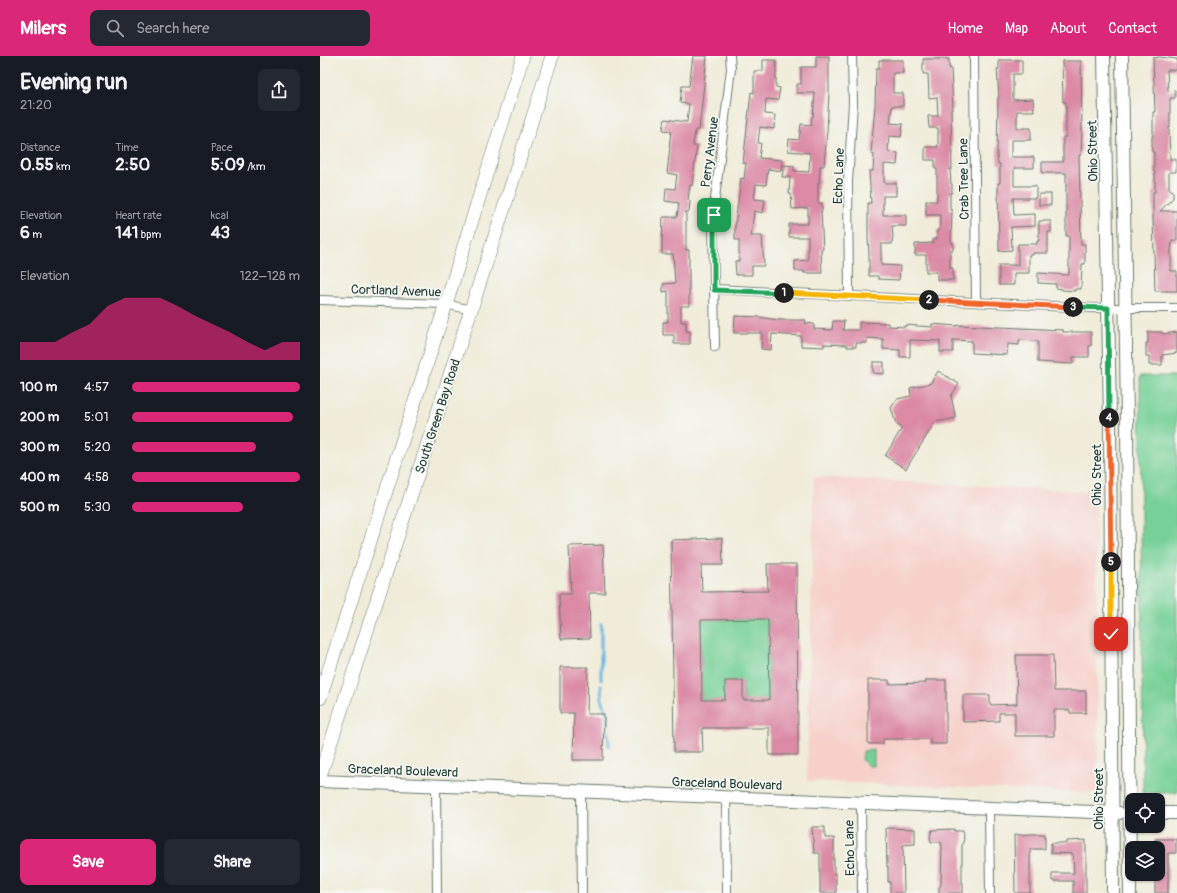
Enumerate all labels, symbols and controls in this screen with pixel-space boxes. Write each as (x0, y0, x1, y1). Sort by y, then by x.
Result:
search box (90, 10, 370, 46)
text: Milers (20, 16, 66, 40)
icon: search (104, 17, 126, 39)
text: Search here (136, 19, 210, 38)
text: Home (948, 20, 983, 37)
text: Map (1005, 20, 1028, 37)
text: About (1050, 20, 1086, 37)
text: Contact (1108, 20, 1157, 37)
text: Evening run (20, 68, 128, 96)
button: share (258, 69, 300, 111)
text: 21:20 (20, 97, 52, 113)
street label: Perry Avenue (698, 115, 722, 188)
street label: Ohio Street (1084, 119, 1102, 182)
street label: Crab Tree Lane (955, 138, 973, 220)
text: Distance (20, 141, 60, 154)
text: Time (115, 141, 138, 154)
text: Pace (211, 141, 232, 154)
street label: Echo Lane (830, 147, 848, 204)
text: 0.55 (20, 154, 54, 175)
text: 2:50 (115, 154, 150, 175)
text: 5:09 (211, 154, 245, 175)
text: km (54, 160, 71, 173)
text: /km (245, 160, 265, 173)
pin (697, 198, 731, 232)
icon: arrive (703, 204, 725, 226)
text: Elevation (20, 209, 62, 222)
text: Heart rate (115, 209, 162, 222)
text: kcal (211, 209, 229, 222)
text: 6 (20, 222, 30, 243)
text: 141 (115, 222, 138, 243)
text: 43 (211, 222, 230, 243)
text: m (30, 228, 42, 241)
text: bpm (138, 228, 161, 241)
text: Elevation (20, 268, 70, 284)
text: 122–128 m (239, 268, 300, 284)
street label: Cortland Avenue (351, 281, 442, 301)
pin: 1 (774, 283, 794, 303)
text: 1 (782, 286, 786, 299)
pin: 2 (919, 290, 939, 310)
text: 2 (926, 293, 932, 306)
pin: 3 (1063, 297, 1083, 317)
text: 3 (1070, 300, 1076, 313)
street label: South Green Bay Road (412, 357, 464, 476)
text: 100 m (20, 379, 57, 395)
text: 4:57 (84, 379, 109, 395)
pin: 4 (1099, 408, 1119, 428)
text: 200 m (20, 409, 59, 425)
text: 5:01 (84, 409, 108, 425)
text: 4 (1106, 411, 1112, 424)
text: 300 m (20, 439, 59, 455)
text: 5:20 (84, 439, 111, 455)
street label: Ohio Street (1089, 443, 1105, 506)
text: 400 m (20, 469, 60, 485)
text: 4:58 (84, 469, 109, 485)
text: 500 m (20, 499, 59, 515)
text: 5:30 (84, 499, 111, 515)
pin: 5 (1101, 552, 1121, 572)
text: 5 (1108, 555, 1114, 568)
pin (1094, 617, 1128, 651)
icon: check (1100, 623, 1122, 645)
street label: Graceland Boulevard (347, 761, 459, 781)
street label: Ohio Street (1091, 767, 1107, 830)
street label: Graceland Boulevard (671, 774, 783, 794)
map controls (1125, 793, 1165, 881)
button: locate (1125, 793, 1165, 833)
street label: Echo Lane (842, 819, 858, 876)
button: Save (20, 839, 156, 885)
button: Share (164, 839, 300, 885)
button: layers (1125, 841, 1165, 881)

